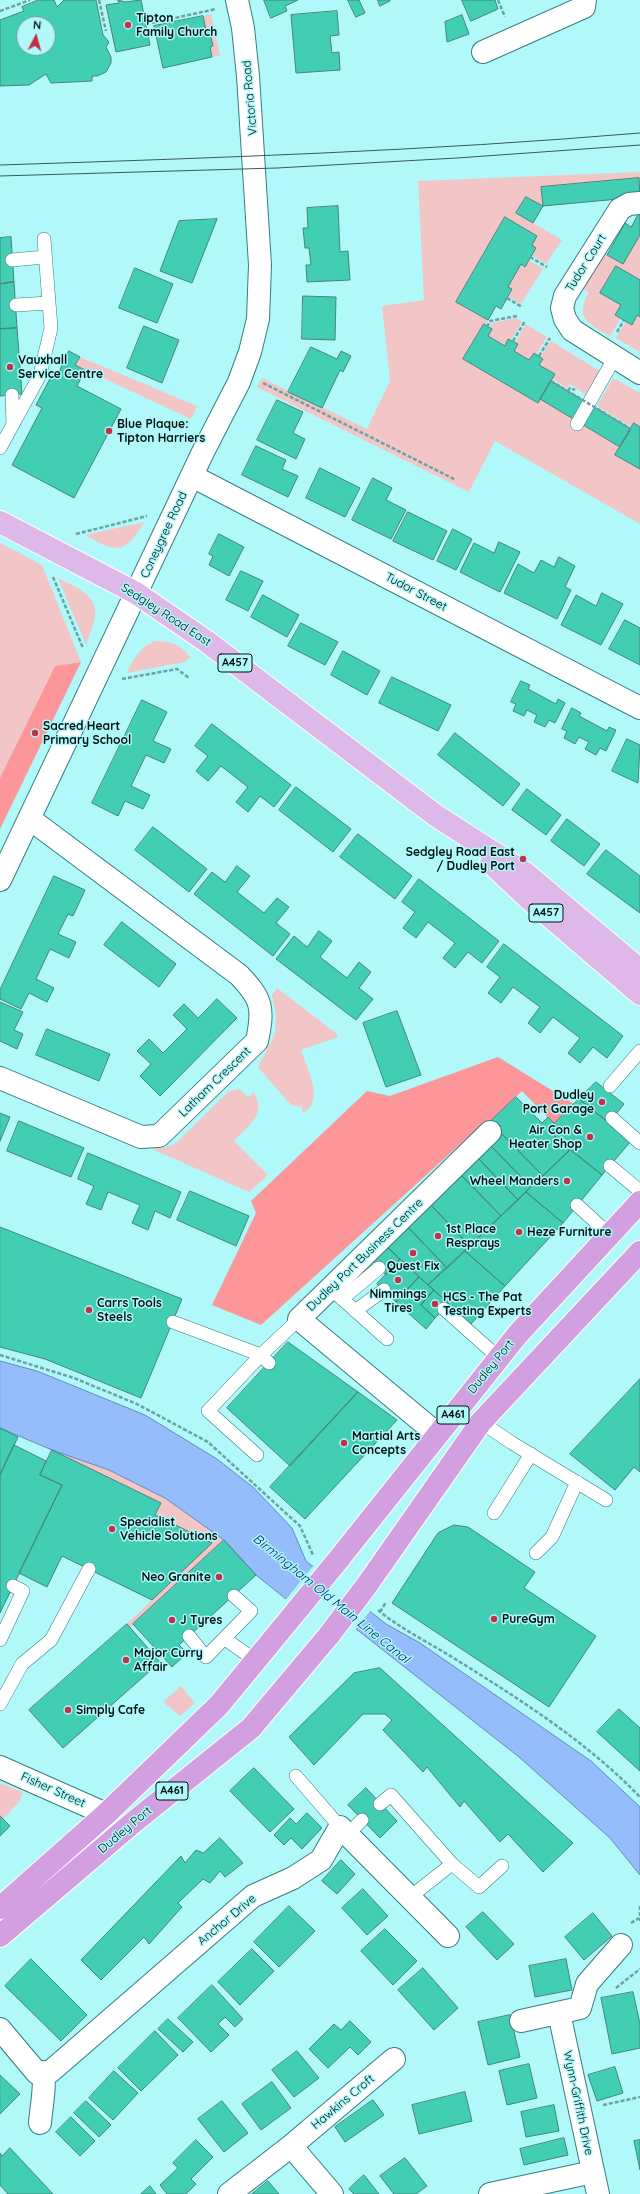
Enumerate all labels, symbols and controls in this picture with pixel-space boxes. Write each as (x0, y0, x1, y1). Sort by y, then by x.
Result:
place label: Tipton Family Church (136, 11, 217, 39)
north arrow (16, 16, 56, 56)
text: N (32, 18, 42, 32)
marker: Tipton Family Church (123, 20, 133, 30)
street label: Victoria Road (240, 60, 260, 136)
street label: Tudor Court (562, 231, 610, 295)
place label: Vauxhall Service Centre (18, 353, 103, 381)
marker: Vauxhall Service Centre (5, 362, 15, 372)
place label: Blue Plaque: Tipton Harriers (117, 417, 205, 445)
marker: Blue Plaque: Tipton Harriers (104, 426, 114, 436)
street label: Coneygree Road (138, 489, 190, 581)
street label: Tudor Street (383, 570, 449, 614)
street label: Sedgley Road East (118, 580, 214, 650)
road number: A457 (218, 654, 252, 672)
place label: Sacred Heart Primary School (43, 719, 131, 747)
marker: Sacred Heart Primary School (30, 728, 40, 738)
place label: Sedgley Road East / Dudley Port (406, 845, 515, 873)
marker: Sedgley Road East / Dudley Port (518, 854, 528, 864)
road number: A457 (529, 904, 563, 922)
street label: Latham Crescent (176, 1044, 254, 1120)
place label: Dudley Port Garage (523, 1088, 594, 1116)
marker: Dudley Port Garage (597, 1097, 607, 1107)
place label: Air Con & Heater Shop (509, 1123, 582, 1151)
marker: Air Con & Heater Shop (585, 1132, 595, 1142)
place label: Wheel Manders (470, 1174, 559, 1188)
marker: Wheel Manders (562, 1176, 572, 1186)
street label: Dudley Port Business Centre (304, 1196, 426, 1314)
place label: 1st Place Resprays (446, 1222, 500, 1250)
place label: Heze Furniture (527, 1225, 612, 1239)
marker: Heze Furniture (514, 1227, 524, 1237)
marker: 1st Place Resprays (433, 1231, 443, 1241)
marker: Quest Fix (408, 1248, 418, 1258)
place label: Quest Fix (387, 1259, 439, 1273)
marker: Nimmings Tires (393, 1275, 403, 1285)
place label: Nimmings Tires (369, 1287, 427, 1315)
place label: HCS - The Pat Testing Experts (443, 1290, 531, 1318)
place label: Carrs Tools Steels (97, 1296, 162, 1324)
marker: HCS - The Pat Testing Experts (430, 1299, 440, 1309)
marker: Carrs Tools Steels (84, 1305, 94, 1315)
street label: Dudley Port (465, 1337, 517, 1397)
road number: A461 (437, 1406, 469, 1424)
place label: Martial Arts Concepts (352, 1429, 420, 1457)
marker: Martial Arts Concepts (339, 1438, 349, 1448)
place label: Specialist Vehicle Solutions (120, 1515, 218, 1543)
marker: Specialist Vehicle Solutions (107, 1524, 117, 1534)
water label: Birmingham Old Main Line Canal (250, 1531, 412, 1667)
place label: Neo Granite (141, 1570, 211, 1584)
marker: Neo Granite (214, 1572, 224, 1582)
place label: PureGym (502, 1612, 555, 1626)
place label: J Tyres (180, 1613, 222, 1627)
marker: PureGym (489, 1614, 499, 1624)
marker: J Tyres (167, 1615, 177, 1625)
place label: Major Curry Affair (134, 1646, 203, 1674)
marker: Major Curry Affair (121, 1655, 131, 1665)
place label: Simply Cafe (76, 1703, 145, 1717)
marker: Simply Cafe (63, 1705, 73, 1715)
street label: Fisher Street (18, 1769, 88, 1811)
road number: A461 (156, 1782, 188, 1800)
street label: Dudley Port (95, 1804, 155, 1856)
street label: Anchor Drive (195, 1891, 259, 1949)
street label: Wynn-Griffith Drive (560, 2049, 596, 2157)
street label: Hawkins Croft (309, 2072, 377, 2132)

